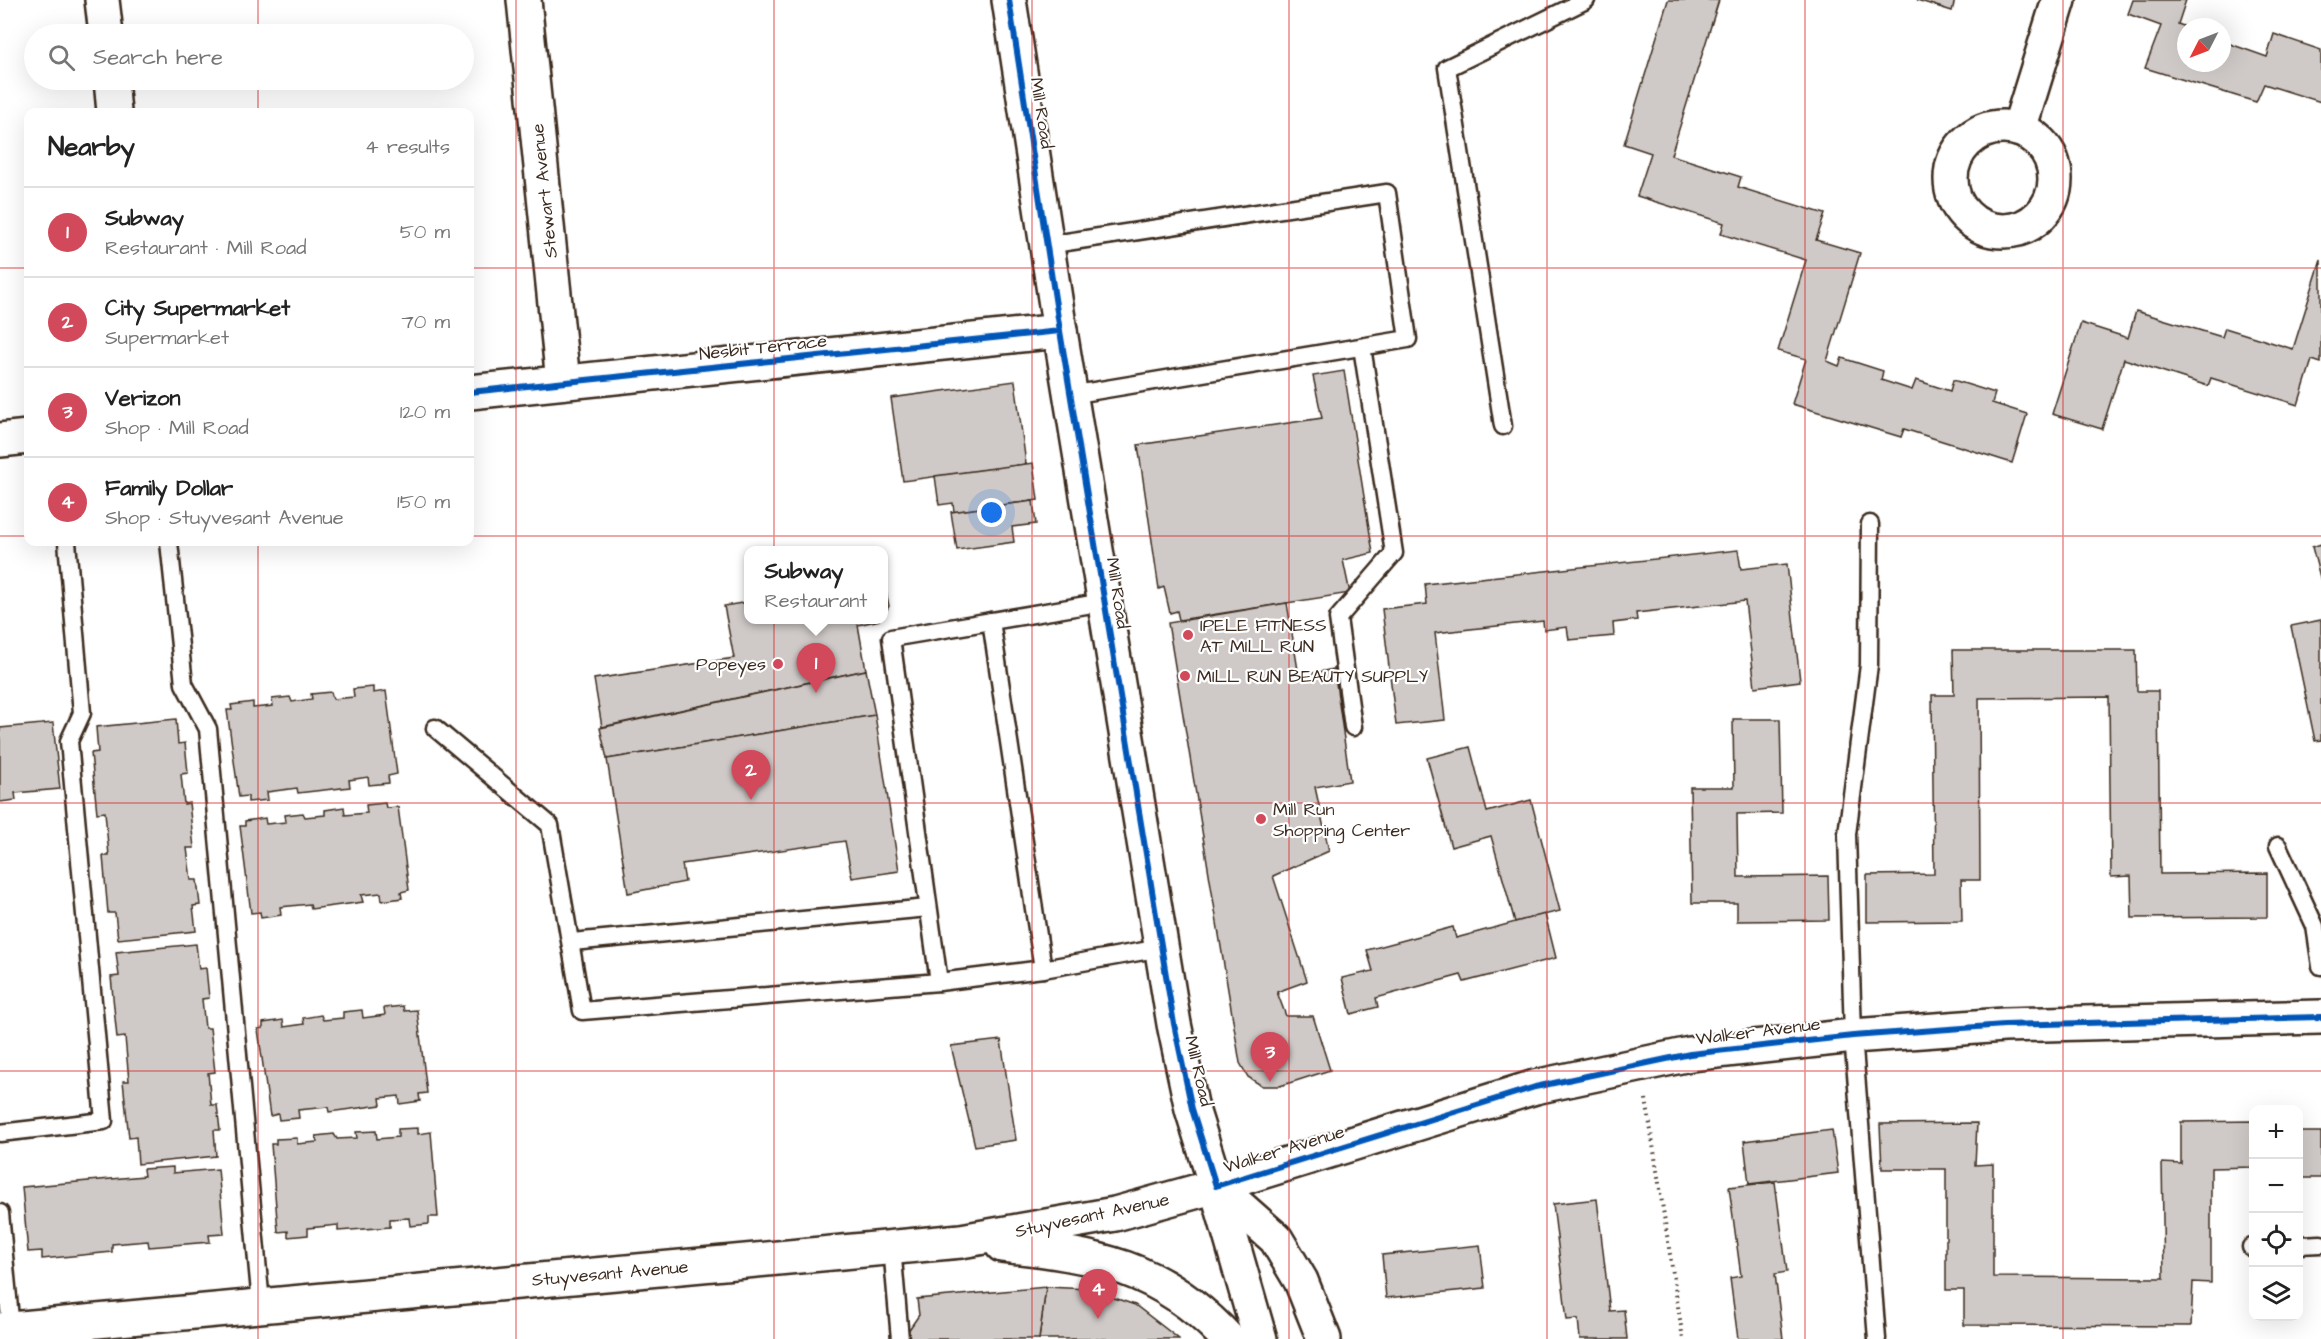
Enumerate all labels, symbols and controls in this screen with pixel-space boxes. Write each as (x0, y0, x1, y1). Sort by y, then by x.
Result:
north arrow (2177, 18, 2231, 72)
search box (24, 24, 474, 90)
icon: search (45, 41, 78, 74)
text: Search here (93, 42, 223, 73)
street label: Mill Road (1024, 76, 1059, 151)
street label: Stewart Avenue (525, 122, 564, 259)
text: Nearby (48, 129, 135, 165)
text: 4 results (365, 133, 450, 161)
text: Subway (105, 203, 184, 234)
text: 1 (66, 218, 69, 246)
text: 50 m (400, 218, 450, 246)
text: Restaurant · Mill Road (105, 234, 306, 262)
text: City Supermarket (105, 293, 290, 324)
text: 2 (62, 308, 73, 336)
text: 70 m (402, 308, 450, 336)
text: Supermarket (105, 324, 229, 352)
street label: Nesbit Terrace (698, 328, 829, 367)
text: Verizon (105, 383, 180, 414)
text: 3 (62, 398, 73, 426)
text: 120 m (400, 398, 450, 426)
text: Shop · Mill Road (105, 414, 249, 442)
text: Family Dollar (105, 473, 233, 504)
text: 4 (61, 488, 74, 516)
text: 150 m (397, 488, 450, 516)
your location (977, 498, 1006, 527)
text: Shop · Stuyvesant Avenue (105, 504, 344, 532)
popup (744, 546, 888, 624)
text: Subway (765, 556, 843, 587)
street label: Mill Road (1100, 556, 1135, 631)
text: Restaurant (765, 587, 867, 615)
place label: IPELE FITNESS AT MILL RUN (1200, 613, 1327, 659)
marker: IPELE FITNESS AT MILL RUN (1181, 628, 1195, 642)
pin: 1 (796, 644, 836, 693)
place label: Popeyes (696, 652, 766, 678)
marker: Popeyes (771, 657, 785, 671)
place label: MILL RUN BEAUTY SUPPLY (1197, 664, 1428, 689)
marker: MILL RUN BEAUTY SUPPLY (1178, 669, 1192, 683)
pin: 2 (732, 750, 771, 800)
place label: Mill Run Shopping Center (1273, 797, 1410, 844)
marker: Mill Run Shopping Center (1254, 812, 1268, 826)
street label: Walker Avenue (1694, 1011, 1822, 1052)
pin: 3 (1250, 1032, 1290, 1082)
street label: Mill Road (1178, 1033, 1219, 1109)
map controls (2249, 1105, 2303, 1321)
button: + (2249, 1105, 2303, 1159)
street label: Walker Avenue (1221, 1119, 1348, 1180)
button: − (2249, 1159, 2303, 1213)
street label: Stuyvesant Avenue (1013, 1187, 1172, 1245)
button: locate (2249, 1213, 2303, 1267)
street label: Stuyvesant Avenue (531, 1254, 690, 1294)
button: layers (2249, 1267, 2303, 1321)
pin: 4 (1078, 1270, 1118, 1319)

